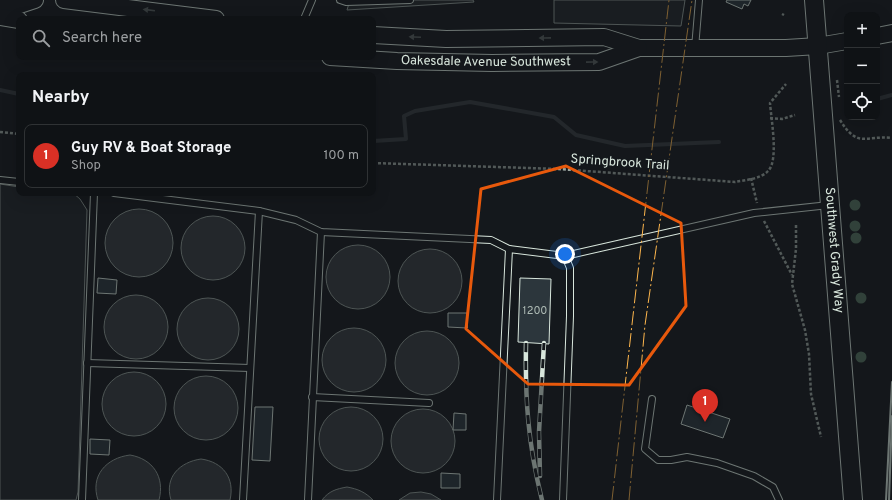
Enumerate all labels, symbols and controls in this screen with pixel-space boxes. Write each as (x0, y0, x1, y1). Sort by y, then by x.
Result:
one-way arrow (143, 7, 155, 14)
map controls (844, 12, 880, 120)
button: + (844, 12, 880, 48)
search box (16, 16, 376, 60)
icon: search (30, 27, 52, 49)
text: Search here (62, 29, 142, 48)
one-way arrow (409, 34, 421, 41)
one-way arrow (538, 35, 551, 41)
button: − (844, 48, 880, 84)
street label: Oakesdale Avenue Southwest (401, 53, 571, 71)
one-way arrow (586, 59, 599, 65)
button: locate (844, 84, 880, 120)
text: Nearby (32, 87, 89, 109)
text: Guy RV & Boat Storage (71, 139, 231, 158)
text: 1 (43, 148, 49, 164)
text: 100 m (323, 148, 359, 164)
street label: Springbrook Trail (570, 152, 670, 174)
text: Shop (71, 158, 101, 174)
street label: Southwest Grady Way (821, 187, 846, 314)
your location (555, 244, 575, 264)
house number: 1200 (523, 304, 547, 318)
pin: 1 (692, 389, 718, 422)

